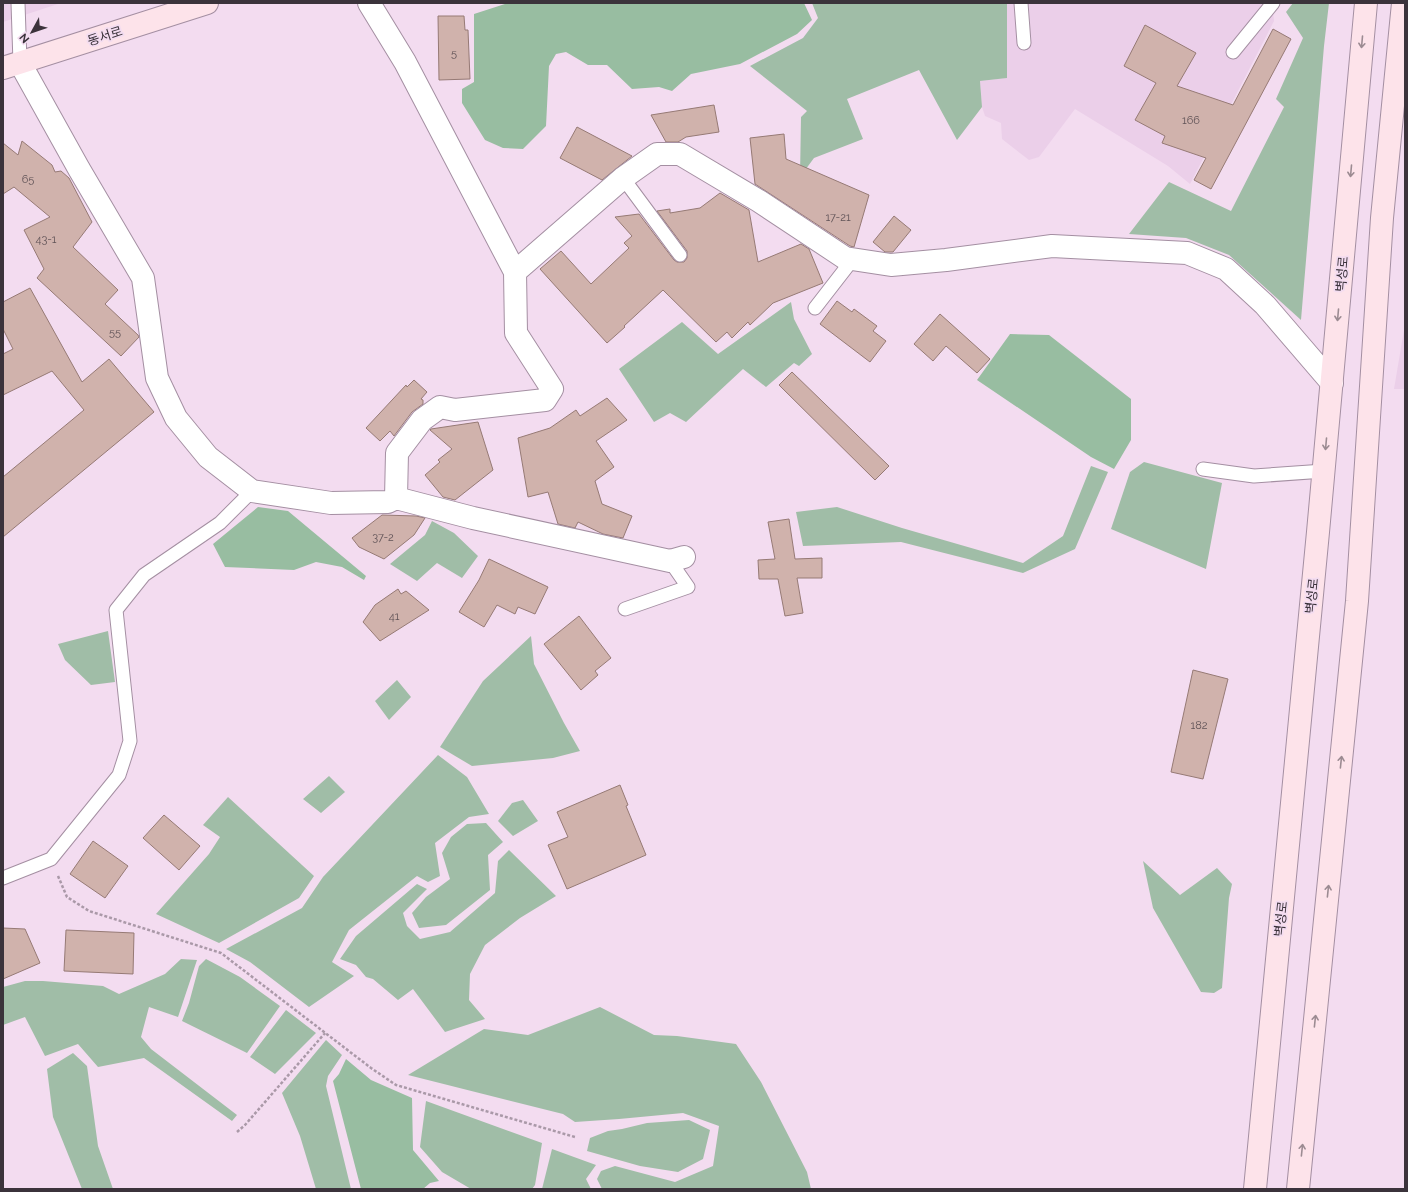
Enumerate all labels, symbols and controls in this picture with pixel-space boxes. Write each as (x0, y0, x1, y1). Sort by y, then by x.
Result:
north arrow (12, 12, 52, 52)
street label: 동서로 (86, 23, 124, 49)
text: N (17, 31, 32, 46)
one-way arrow (1358, 35, 1366, 48)
house number: 5 (451, 47, 457, 60)
house number: 166 (1182, 114, 1200, 127)
one-way arrow (1347, 164, 1354, 177)
house number: 65 (22, 173, 34, 186)
house number: 17-21 (825, 211, 851, 224)
house number: 43-1 (35, 233, 57, 246)
street label: 벽성로 (1333, 255, 1351, 293)
one-way arrow (1334, 308, 1341, 321)
house number: 55 (109, 326, 121, 339)
one-way arrow (1323, 437, 1330, 450)
house number: 37-2 (372, 531, 394, 544)
street label: 벽성로 (1303, 577, 1321, 615)
house number: 41 (389, 610, 400, 623)
house number: 182 (1191, 719, 1208, 732)
one-way arrow (1337, 756, 1345, 769)
one-way arrow (1324, 885, 1332, 898)
street label: 벽성로 (1272, 900, 1290, 938)
one-way arrow (1311, 1015, 1319, 1028)
one-way arrow (1298, 1144, 1306, 1157)

